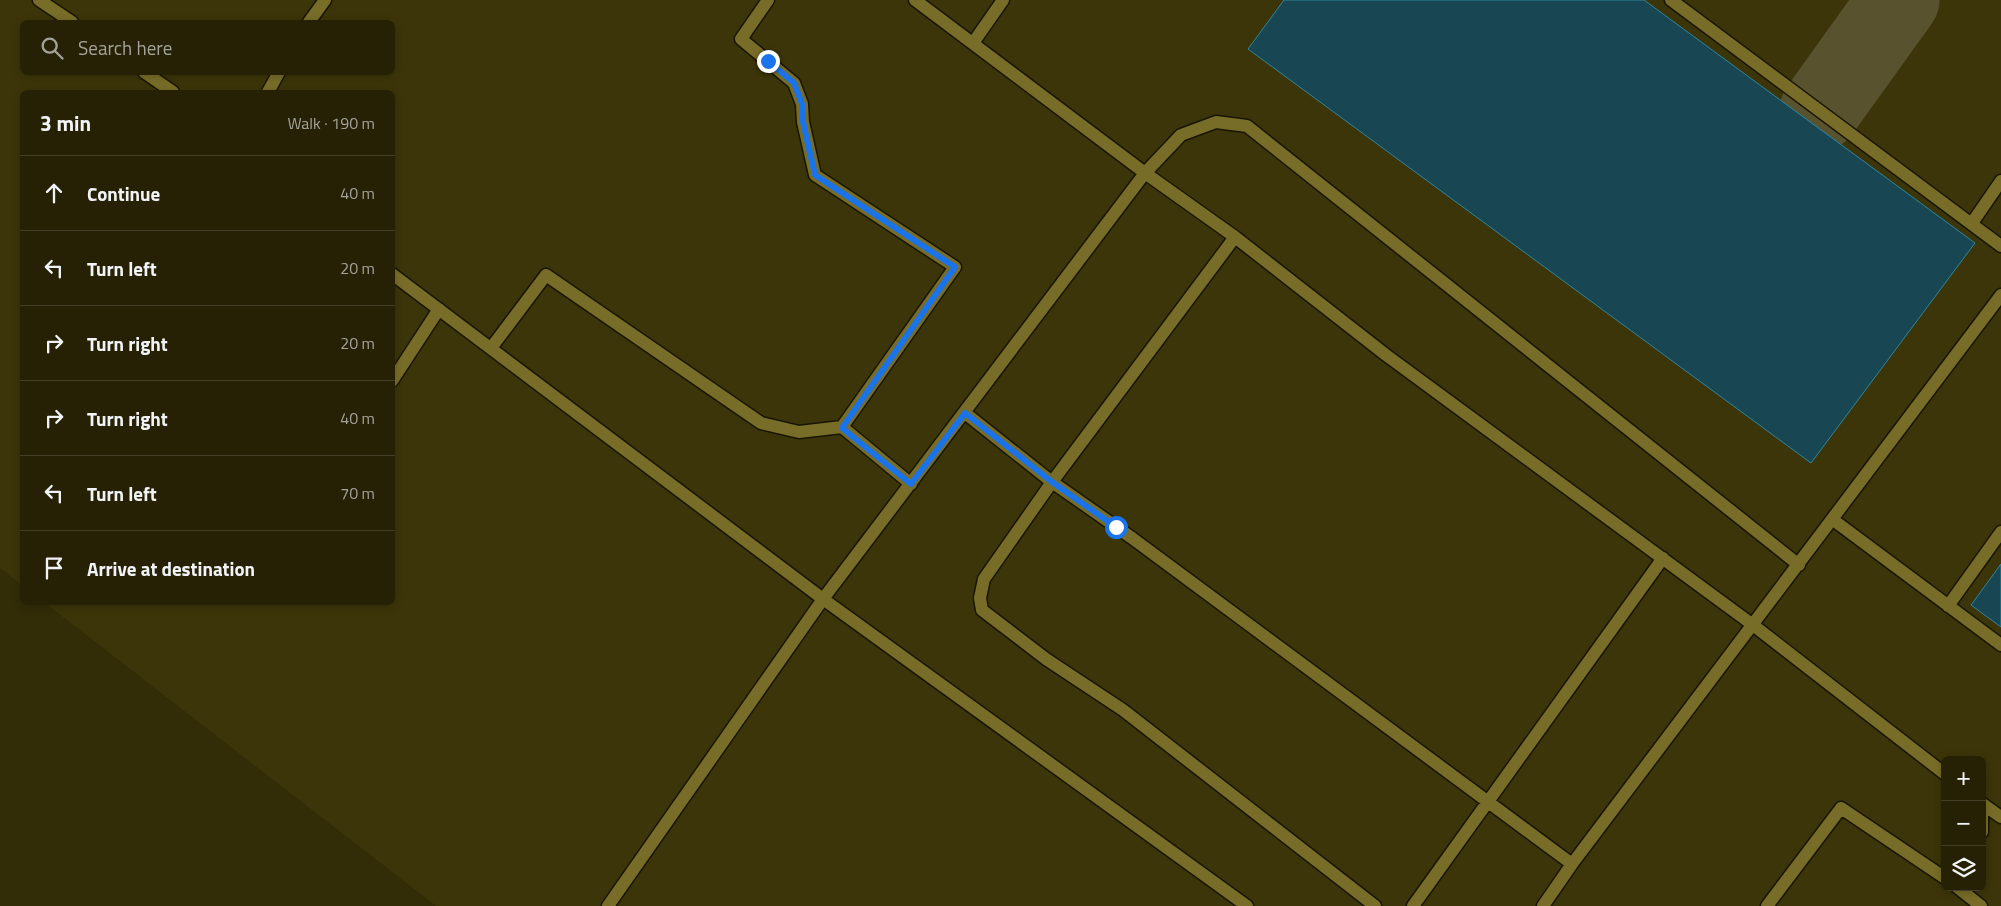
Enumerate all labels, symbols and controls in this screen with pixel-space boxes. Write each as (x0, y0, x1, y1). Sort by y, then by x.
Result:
search box (20, 20, 395, 75)
text: Search here (78, 33, 172, 62)
icon: search (38, 34, 66, 62)
route end (757, 50, 780, 73)
text: 3 min (40, 107, 91, 139)
text: Walk · 190 m (287, 111, 375, 135)
icon: ahead (40, 179, 68, 207)
text: Continue (87, 179, 160, 208)
text: 40 m (340, 181, 375, 205)
icon: left (40, 254, 68, 282)
text: Turn left (87, 254, 157, 283)
text: 20 m (340, 256, 375, 280)
icon: right (40, 329, 68, 357)
text: Turn right (87, 329, 168, 358)
text: 20 m (340, 331, 375, 355)
icon: right (40, 404, 68, 432)
text: Turn right (87, 404, 168, 433)
text: 40 m (340, 406, 375, 430)
icon: left (40, 479, 68, 507)
text: Turn left (87, 479, 157, 508)
text: 70 m (340, 481, 375, 505)
route start (1105, 516, 1128, 539)
icon: arrive (40, 554, 68, 582)
text: Arrive at destination (87, 554, 255, 583)
map controls (1941, 756, 1986, 891)
button: + (1941, 756, 1986, 801)
button: − (1941, 801, 1986, 846)
button: layers (1941, 846, 1986, 891)

